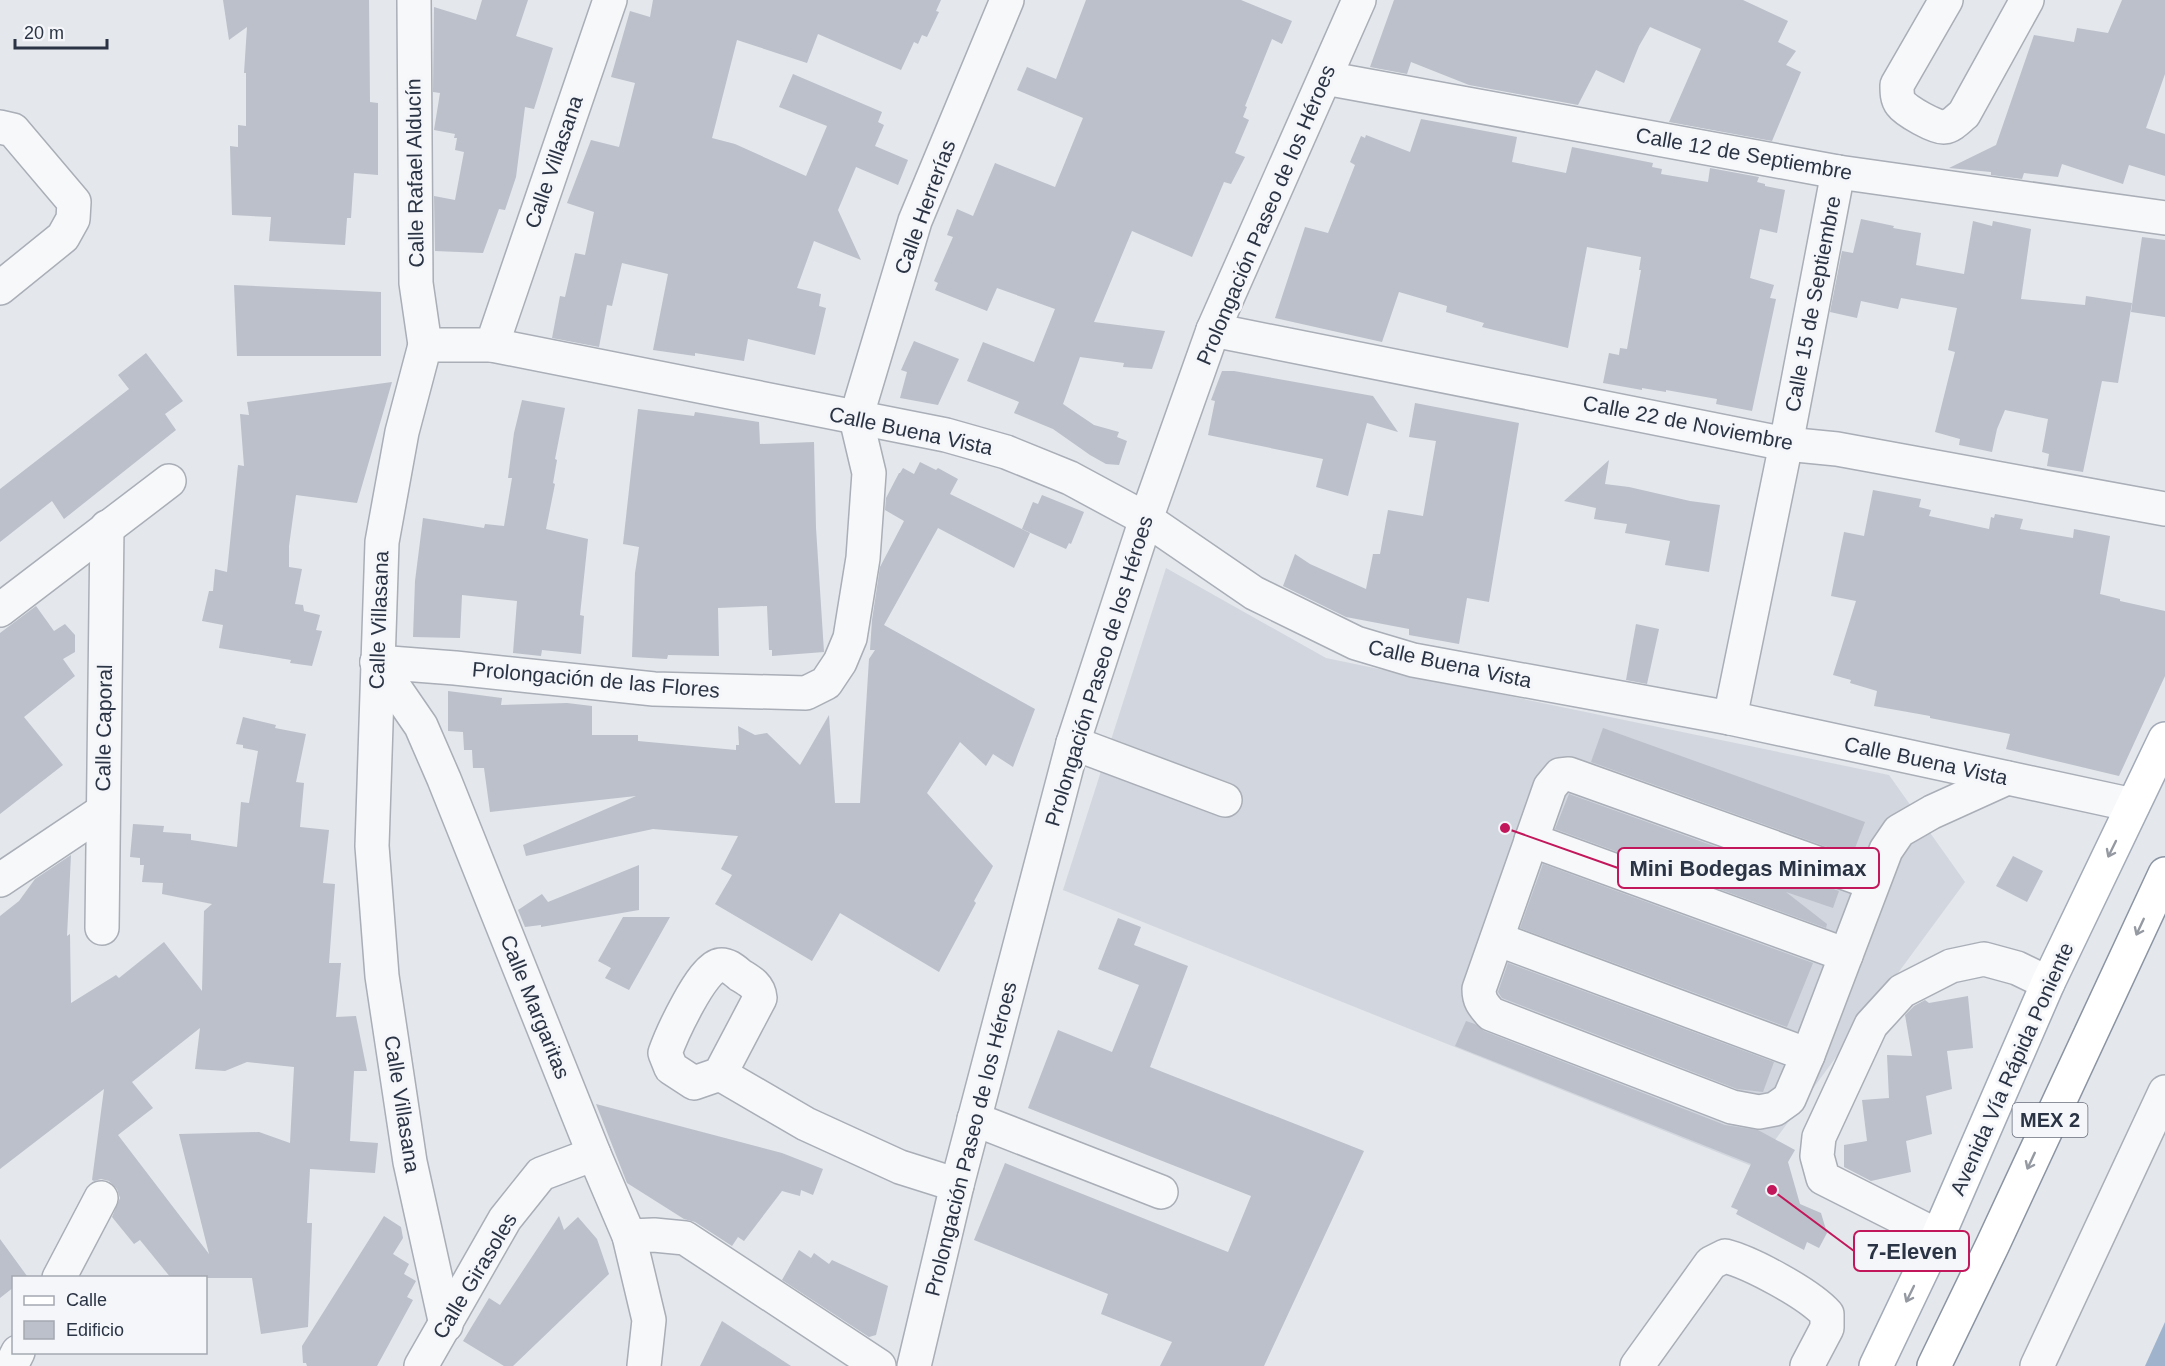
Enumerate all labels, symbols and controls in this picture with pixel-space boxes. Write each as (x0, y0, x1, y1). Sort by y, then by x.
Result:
scale bar (15, 12, 106, 50)
text: 20 m (24, 23, 64, 43)
street label: Prolongación Paseo de los Héroes (1192, 61, 1339, 368)
street label: Calle Rafael Alducín (401, 78, 428, 268)
street label: Calle Villasana (520, 92, 587, 231)
street label: Calle 12 de Septiembre (1634, 123, 1854, 184)
street label: Calle Herrerías (890, 137, 959, 277)
street label: Calle 15 de Septiembre (1780, 194, 1845, 414)
street label: Calle 22 de Noviembre (1581, 391, 1795, 454)
street label: Calle Buena Vista (827, 402, 995, 459)
street label: Prolongación Paseo de los Héroes (1040, 513, 1157, 829)
street label: Calle Villasana (365, 550, 392, 690)
street label: Calle Buena Vista (1366, 635, 1534, 692)
street label: Prolongación de las Flores (471, 657, 721, 702)
street label: Calle Caporal (91, 664, 116, 792)
street label: Calle Buena Vista (1842, 732, 2010, 789)
one-way arrow (2106, 839, 2118, 857)
callout: Mini Bodegas Minimax (1618, 848, 1879, 888)
text: Mini Bodegas Minimax (1629, 856, 1867, 881)
one-way arrow (2134, 918, 2146, 936)
street label: Calle Margaritas (496, 932, 575, 1082)
street label: Avenida Vía Rápida Poniente (1945, 939, 2078, 1199)
street label: Prolongación Paseo de los Héroes (920, 979, 1021, 1299)
street label: Calle Villasana (380, 1034, 425, 1174)
road number: MEX 2 (2012, 1103, 2088, 1137)
one-way arrow (2025, 1152, 2037, 1170)
street label: Calle Girasoles (428, 1209, 521, 1343)
callout: 7-Eleven (1854, 1231, 1969, 1271)
text: 7-Eleven (1867, 1239, 1957, 1264)
legend (12, 1276, 207, 1354)
one-way arrow (1904, 1285, 1916, 1303)
text: Calle (66, 1290, 107, 1310)
text: Edificio (66, 1320, 124, 1340)

